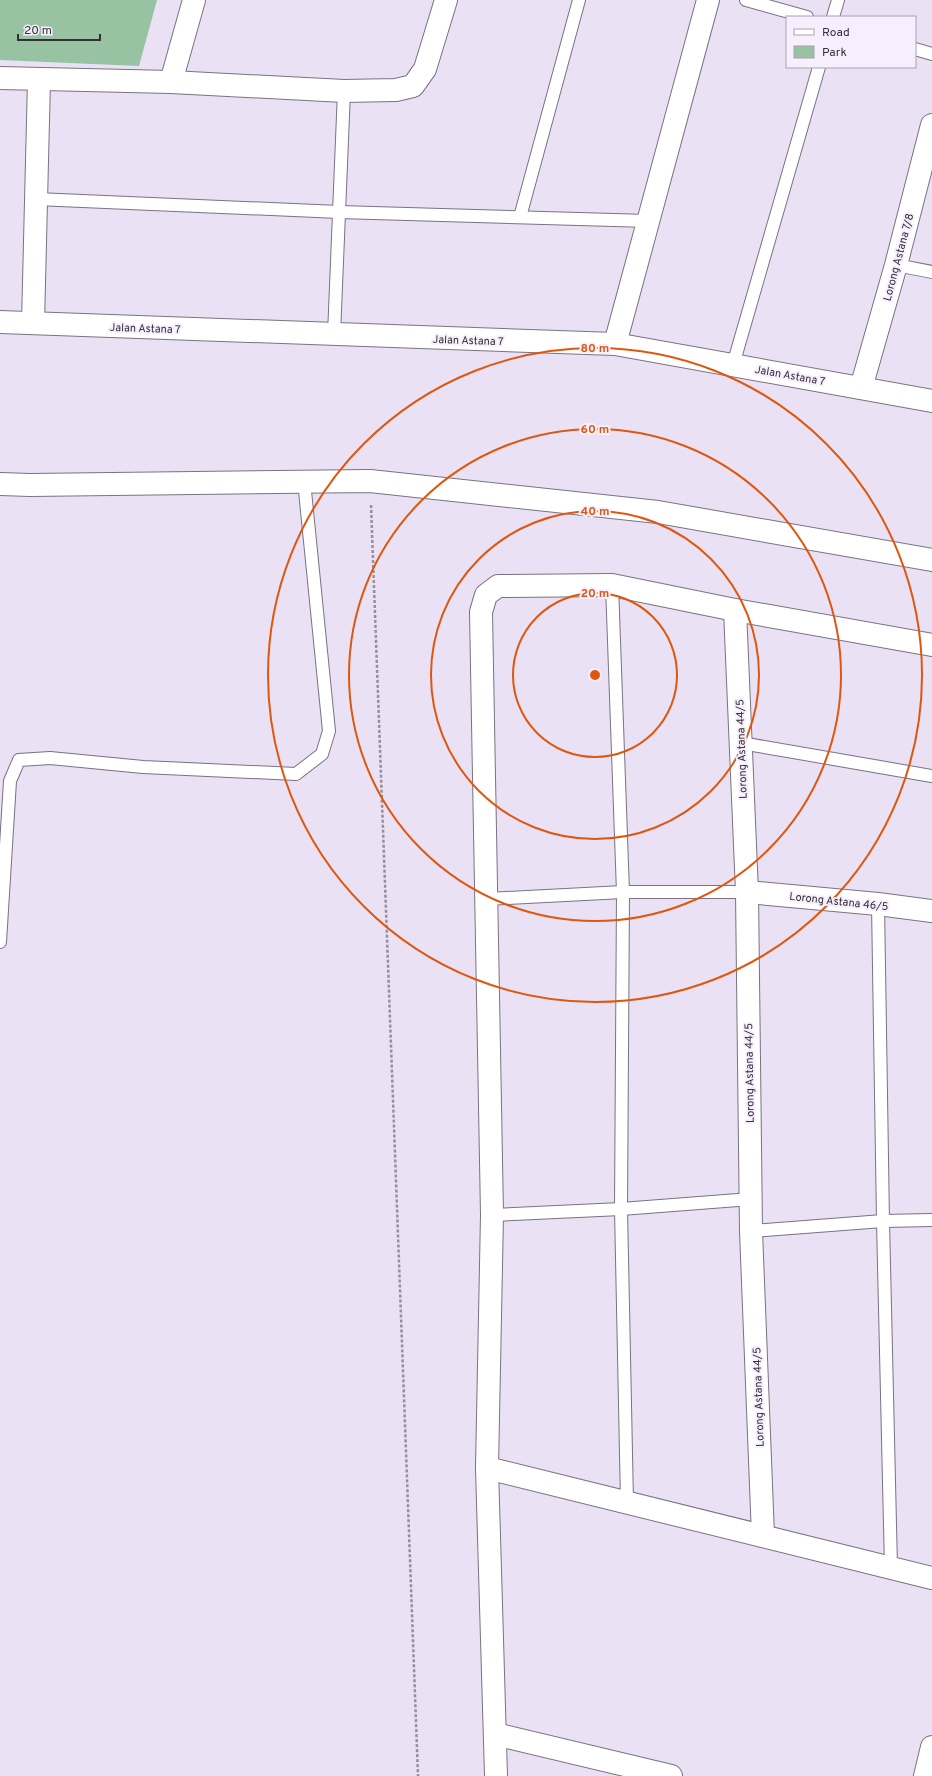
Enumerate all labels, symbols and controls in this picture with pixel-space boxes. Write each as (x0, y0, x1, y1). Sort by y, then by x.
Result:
scale bar (18, 16, 100, 42)
legend (786, 16, 916, 68)
text: 20 m (24, 23, 52, 39)
text: Road (822, 25, 850, 41)
text: Park (822, 45, 847, 61)
street label: Lorong Astana 7/8 (881, 212, 917, 303)
street label: Jalan Astana 7 (109, 321, 181, 337)
street label: Jalan Astana 7 (432, 333, 504, 349)
text: 80 m (581, 341, 609, 357)
street label: Jalan Astana 7 (753, 363, 826, 389)
text: 60 m (581, 422, 609, 438)
text: 40 m (580, 504, 610, 520)
text: 20 m (581, 586, 609, 602)
centre of rings (588, 668, 602, 682)
street label: Lorong Astana 44/5 (733, 699, 751, 799)
street label: Lorong Astana 46/5 (789, 890, 889, 914)
street label: Lorong Astana 44/5 (742, 1023, 758, 1123)
street label: Lorong Astana 44/5 (750, 1347, 768, 1447)

